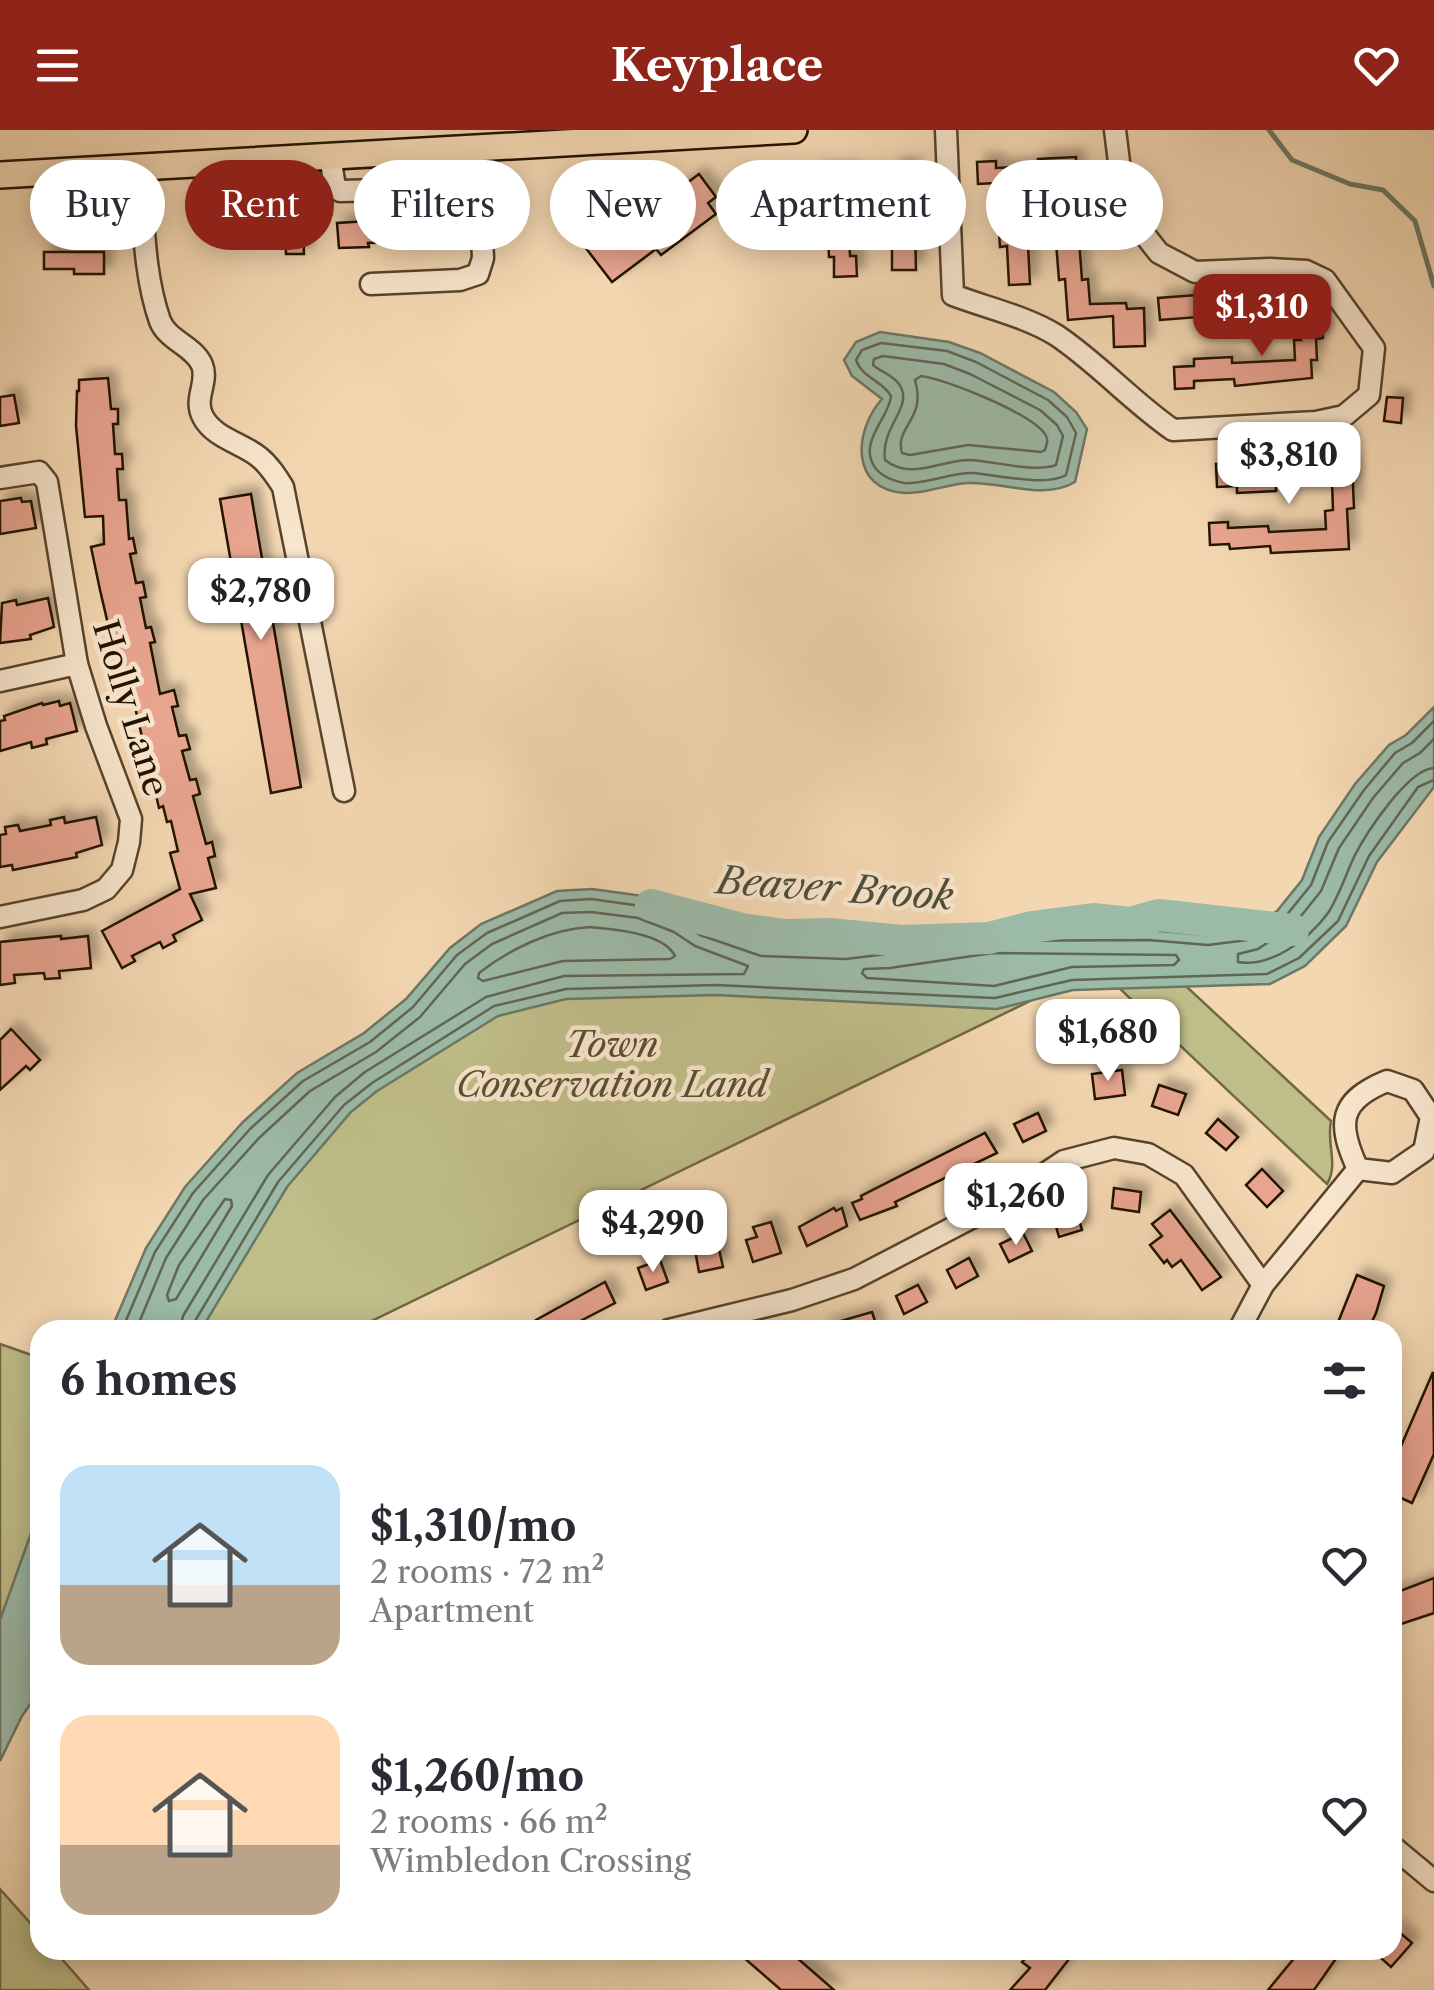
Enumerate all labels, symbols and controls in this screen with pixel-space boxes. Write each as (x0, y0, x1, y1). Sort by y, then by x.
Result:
text: Keyplace (611, 37, 823, 93)
icon: menu (30, 38, 85, 93)
icon: heart (1349, 38, 1404, 93)
chip: Buy (30, 160, 165, 250)
chip: Rent (185, 160, 334, 250)
chip: Filters (354, 160, 530, 250)
chip: New (550, 160, 696, 250)
chip: Apartment (716, 160, 966, 250)
chip: House (986, 160, 1163, 250)
pin: $1,310 (1181, 274, 1343, 359)
text: $1,310 (1215, 287, 1309, 326)
pin: $3,810 (1208, 422, 1370, 507)
text: $3,810 (1240, 435, 1338, 474)
pin: $2,780 (180, 558, 342, 643)
text: $2,780 (210, 571, 312, 610)
street label: Holly Lane (84, 615, 178, 801)
water label: Beaver Brook (712, 856, 955, 920)
pin: $1,680 (1027, 999, 1189, 1084)
text: $1,680 (1058, 1012, 1158, 1051)
park label: Town Conservation Land (456, 1023, 771, 1106)
pin: $1,260 (935, 1163, 1097, 1248)
text: $1,260 (966, 1176, 1066, 1215)
pin: $4,290 (572, 1190, 734, 1275)
text: $4,290 (601, 1203, 705, 1242)
icon: filters (1317, 1353, 1372, 1408)
text: 6 homes (60, 1354, 238, 1406)
text: $1,310/mo (370, 1500, 577, 1552)
icon: home (140, 1505, 260, 1625)
icon: heart (1317, 1538, 1372, 1593)
text: 2 rooms · 72 m² (370, 1552, 605, 1591)
text: Apartment (370, 1591, 534, 1630)
text: $1,260/mo (370, 1750, 584, 1802)
icon: home (140, 1755, 260, 1875)
icon: heart (1317, 1788, 1372, 1843)
text: 2 rooms · 66 m² (370, 1802, 608, 1841)
text: Wimbledon Crossing (370, 1841, 691, 1880)

